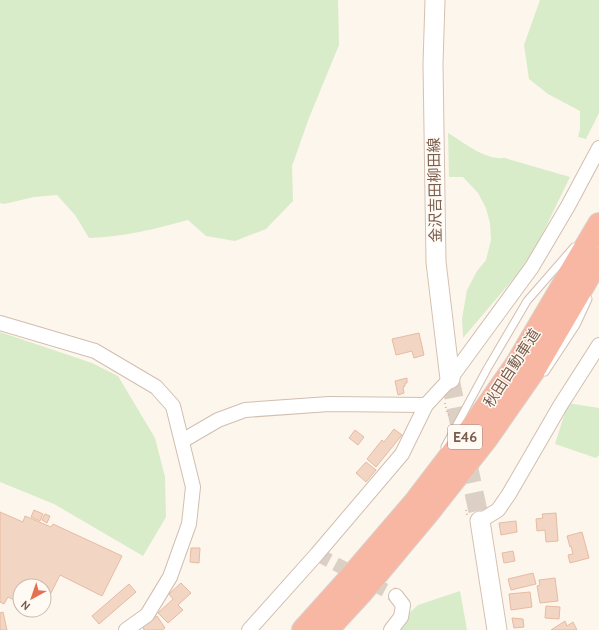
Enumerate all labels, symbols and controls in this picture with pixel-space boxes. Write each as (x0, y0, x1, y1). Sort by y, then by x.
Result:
street label: 金沢吉田柳田線 (425, 137, 445, 243)
street label: 秋田自動車道 (480, 325, 544, 411)
road number: E46 (448, 425, 482, 449)
north arrow (12, 578, 52, 618)
text: N (18, 598, 33, 614)

